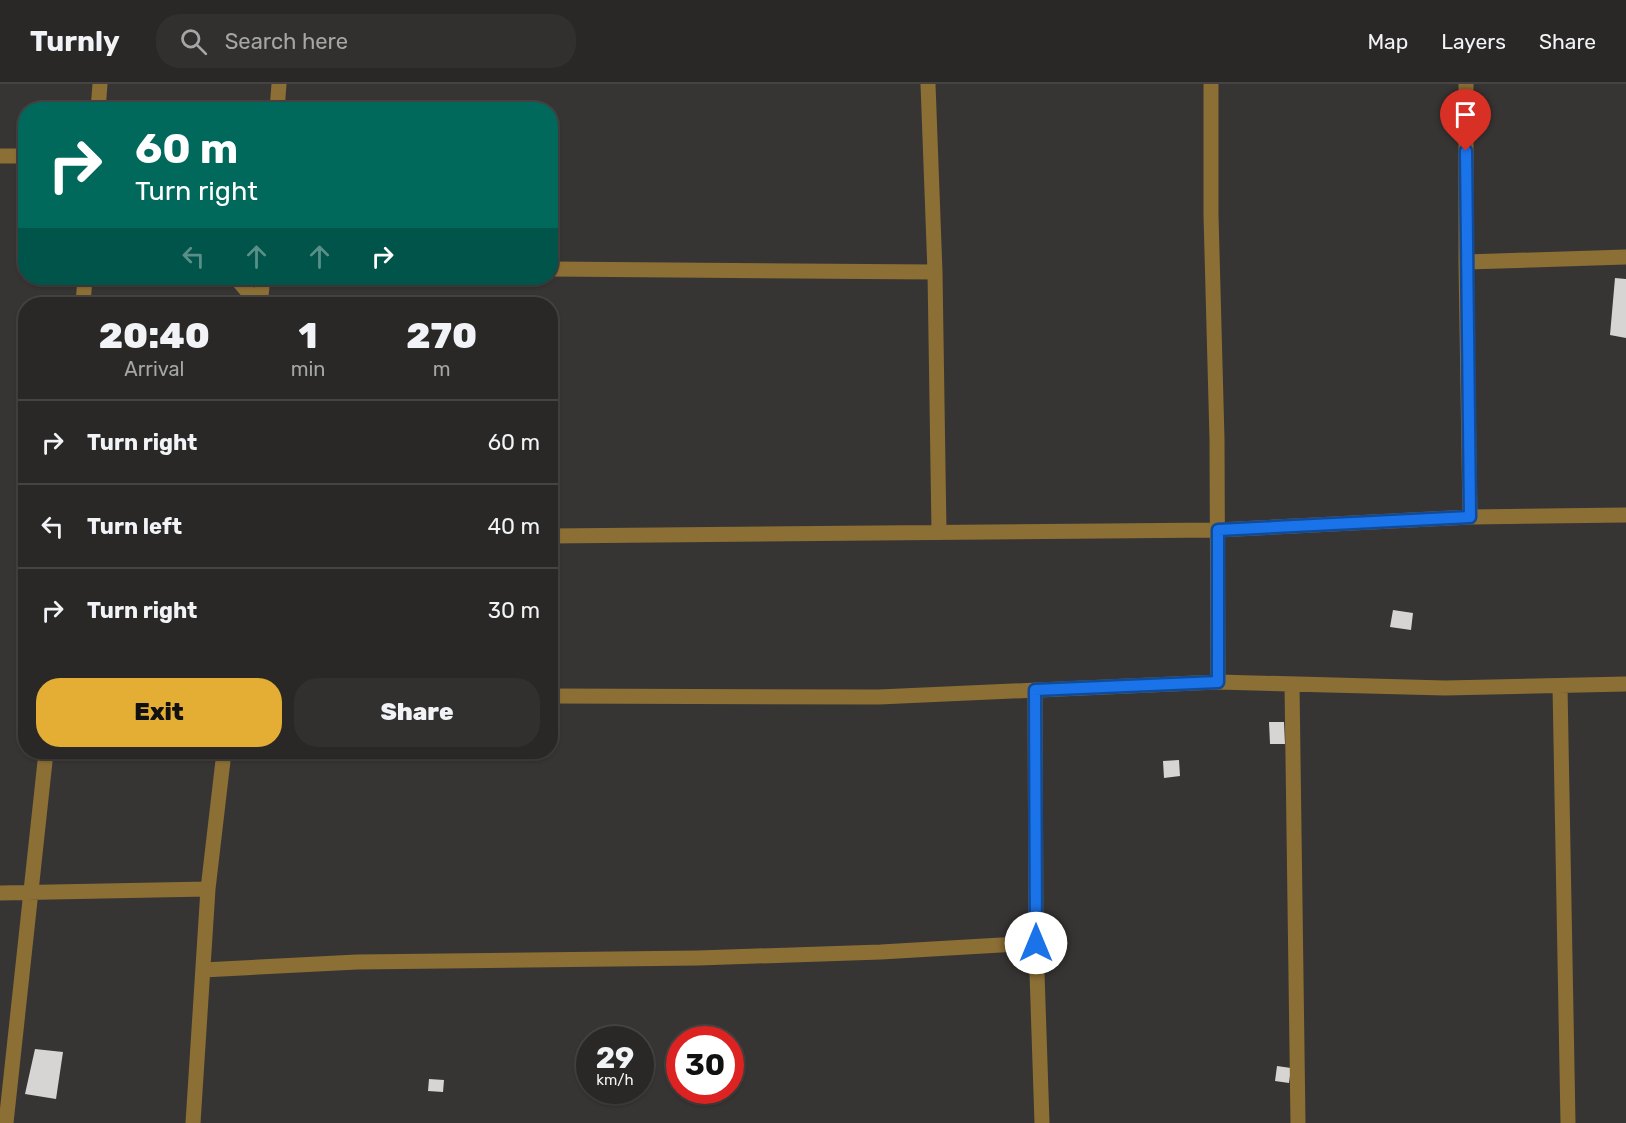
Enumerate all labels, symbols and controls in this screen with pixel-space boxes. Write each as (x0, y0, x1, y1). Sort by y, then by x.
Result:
search box (156, 14, 576, 68)
text: Turnly (30, 25, 120, 58)
icon: search (177, 25, 210, 58)
text: Search here (225, 28, 348, 55)
text: Map (1367, 29, 1408, 54)
text: Layers (1441, 29, 1506, 54)
text: Share (1539, 29, 1596, 54)
pin (1440, 89, 1491, 151)
icon: arrive (1449, 98, 1482, 131)
text: 60 m (135, 124, 238, 174)
icon: right (36, 126, 114, 204)
text: Turn right (135, 175, 258, 207)
icon: left (177, 240, 210, 273)
icon: ahead (240, 240, 273, 273)
icon: ahead (303, 240, 336, 273)
icon: right (366, 240, 399, 273)
text: 20:40 (99, 314, 210, 357)
text: 1 (299, 314, 318, 357)
text: 270 (406, 314, 477, 357)
text: Arrival (124, 357, 184, 381)
text: min (291, 357, 325, 381)
text: m (433, 357, 451, 381)
icon: right (36, 426, 69, 459)
text: Turn right (87, 429, 197, 456)
text: 60 m (488, 429, 540, 456)
icon: left (36, 510, 69, 543)
text: Turn left (87, 513, 182, 540)
text: 40 m (487, 513, 540, 540)
icon: right (36, 594, 69, 627)
text: Turn right (87, 597, 197, 624)
text: 30 m (488, 597, 540, 624)
button: Exit (36, 678, 282, 747)
button: Share (294, 678, 540, 747)
position arrow (1004, 911, 1068, 975)
speed limit sign: 30 (666, 1026, 744, 1104)
text: 29 (596, 1040, 634, 1076)
text: km/h (596, 1071, 634, 1089)

